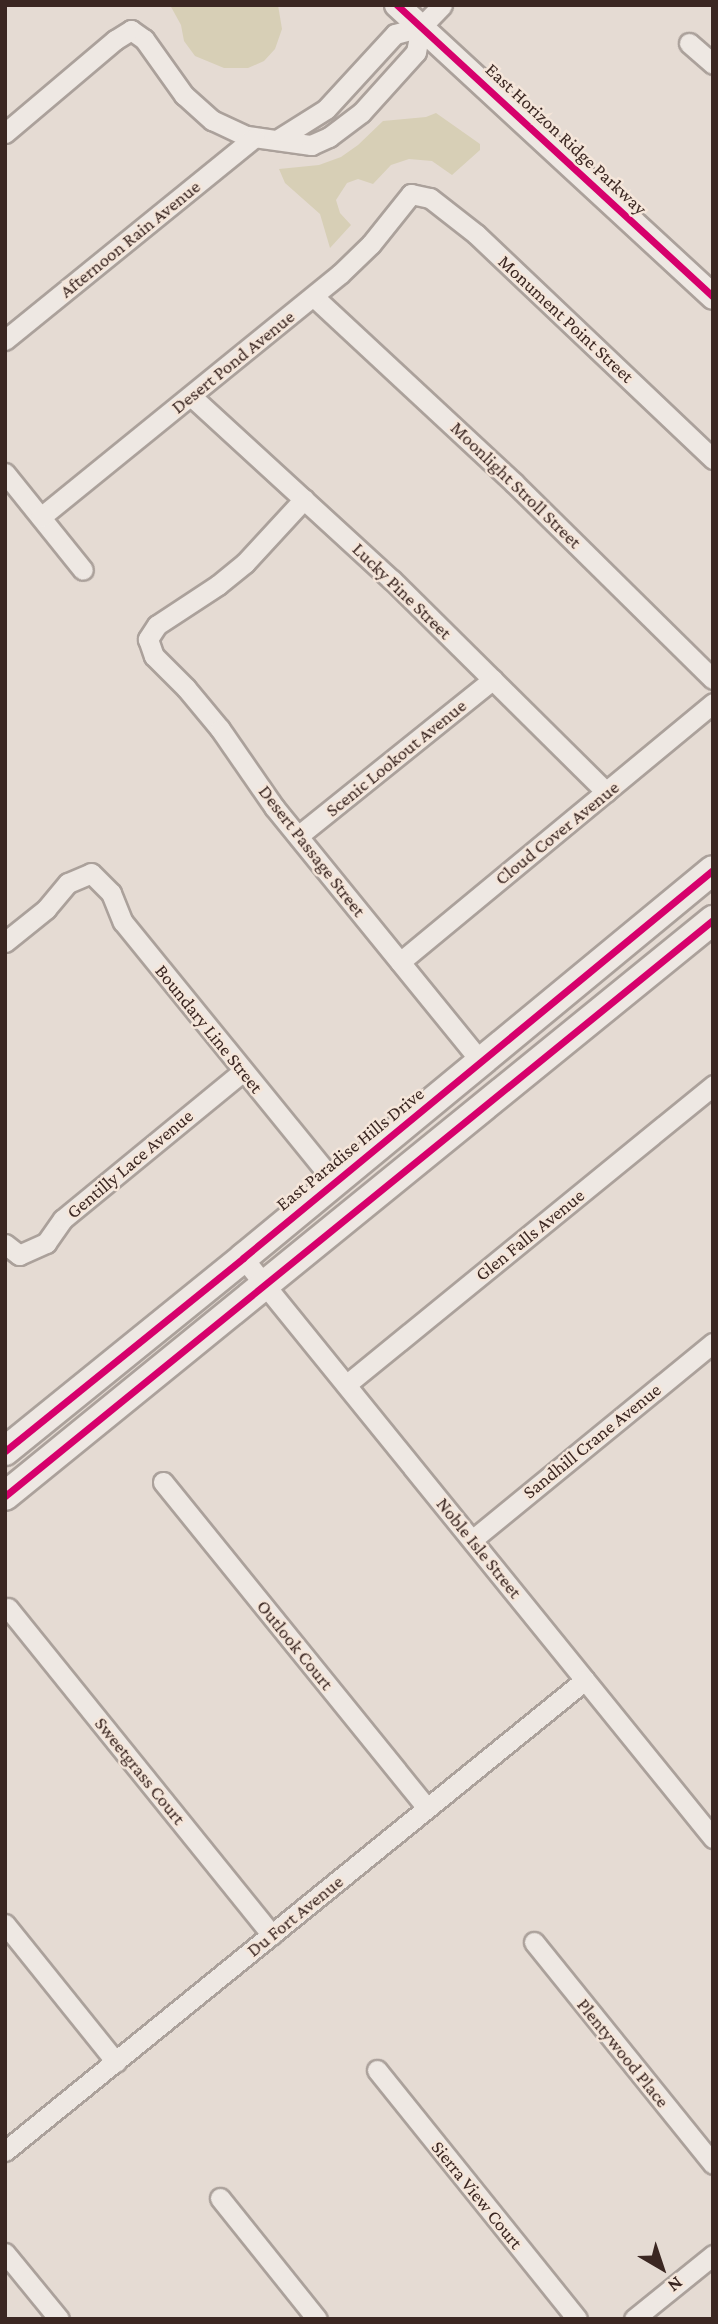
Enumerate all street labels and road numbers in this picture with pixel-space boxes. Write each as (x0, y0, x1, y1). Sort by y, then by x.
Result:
street label: East Horizon Ridge Parkway (481, 58, 651, 220)
street label: Afternoon Rain Avenue (55, 175, 205, 303)
street label: Monument Point Street (493, 250, 639, 388)
street label: Desert Pond Avenue (167, 305, 299, 419)
street label: Moonlight Stroll Street (446, 417, 586, 553)
street label: Lucky Pine Street (348, 538, 456, 644)
street label: Scenic Lookout Avenue (321, 694, 471, 822)
street label: Cloud Cover Avenue (490, 776, 624, 890)
street label: Desert Passage Street (254, 781, 370, 921)
street label: Boundary Line Street (150, 960, 268, 1098)
street label: East Paradise Hills Drive (271, 1082, 429, 1216)
street label: Gentilly Lace Avenue (62, 1104, 198, 1224)
street label: Glen Falls Avenue (471, 1184, 589, 1286)
street label: Sandhill Crane Avenue (518, 1378, 666, 1504)
street label: Noble Isle Street (431, 1493, 527, 1603)
street label: Outlook Court (252, 1595, 338, 1695)
street label: Sweetgrass Court (90, 1713, 190, 1829)
street label: Du Fort Avenue (242, 1870, 348, 1962)
street label: Plentywood Place (572, 1994, 674, 2112)
street label: Sierra View Court (426, 2136, 528, 2254)

